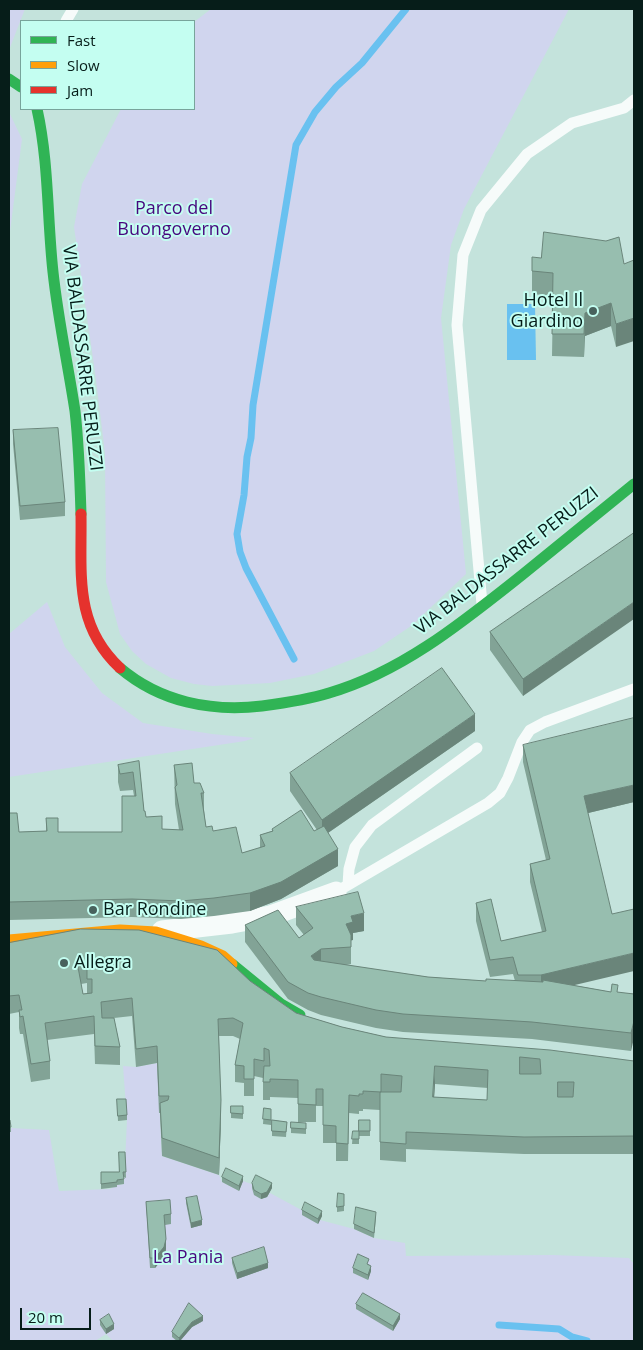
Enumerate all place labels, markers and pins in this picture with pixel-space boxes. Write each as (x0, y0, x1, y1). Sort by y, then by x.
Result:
place label: Hotel Il Giardino (511, 290, 583, 332)
marker: Hotel Il Giardino (587, 305, 599, 317)
place label: Bar Rondine (103, 899, 206, 921)
marker: Bar Rondine (87, 904, 99, 916)
place label: Allegra (74, 952, 132, 974)
marker: Allegra (58, 957, 70, 969)

